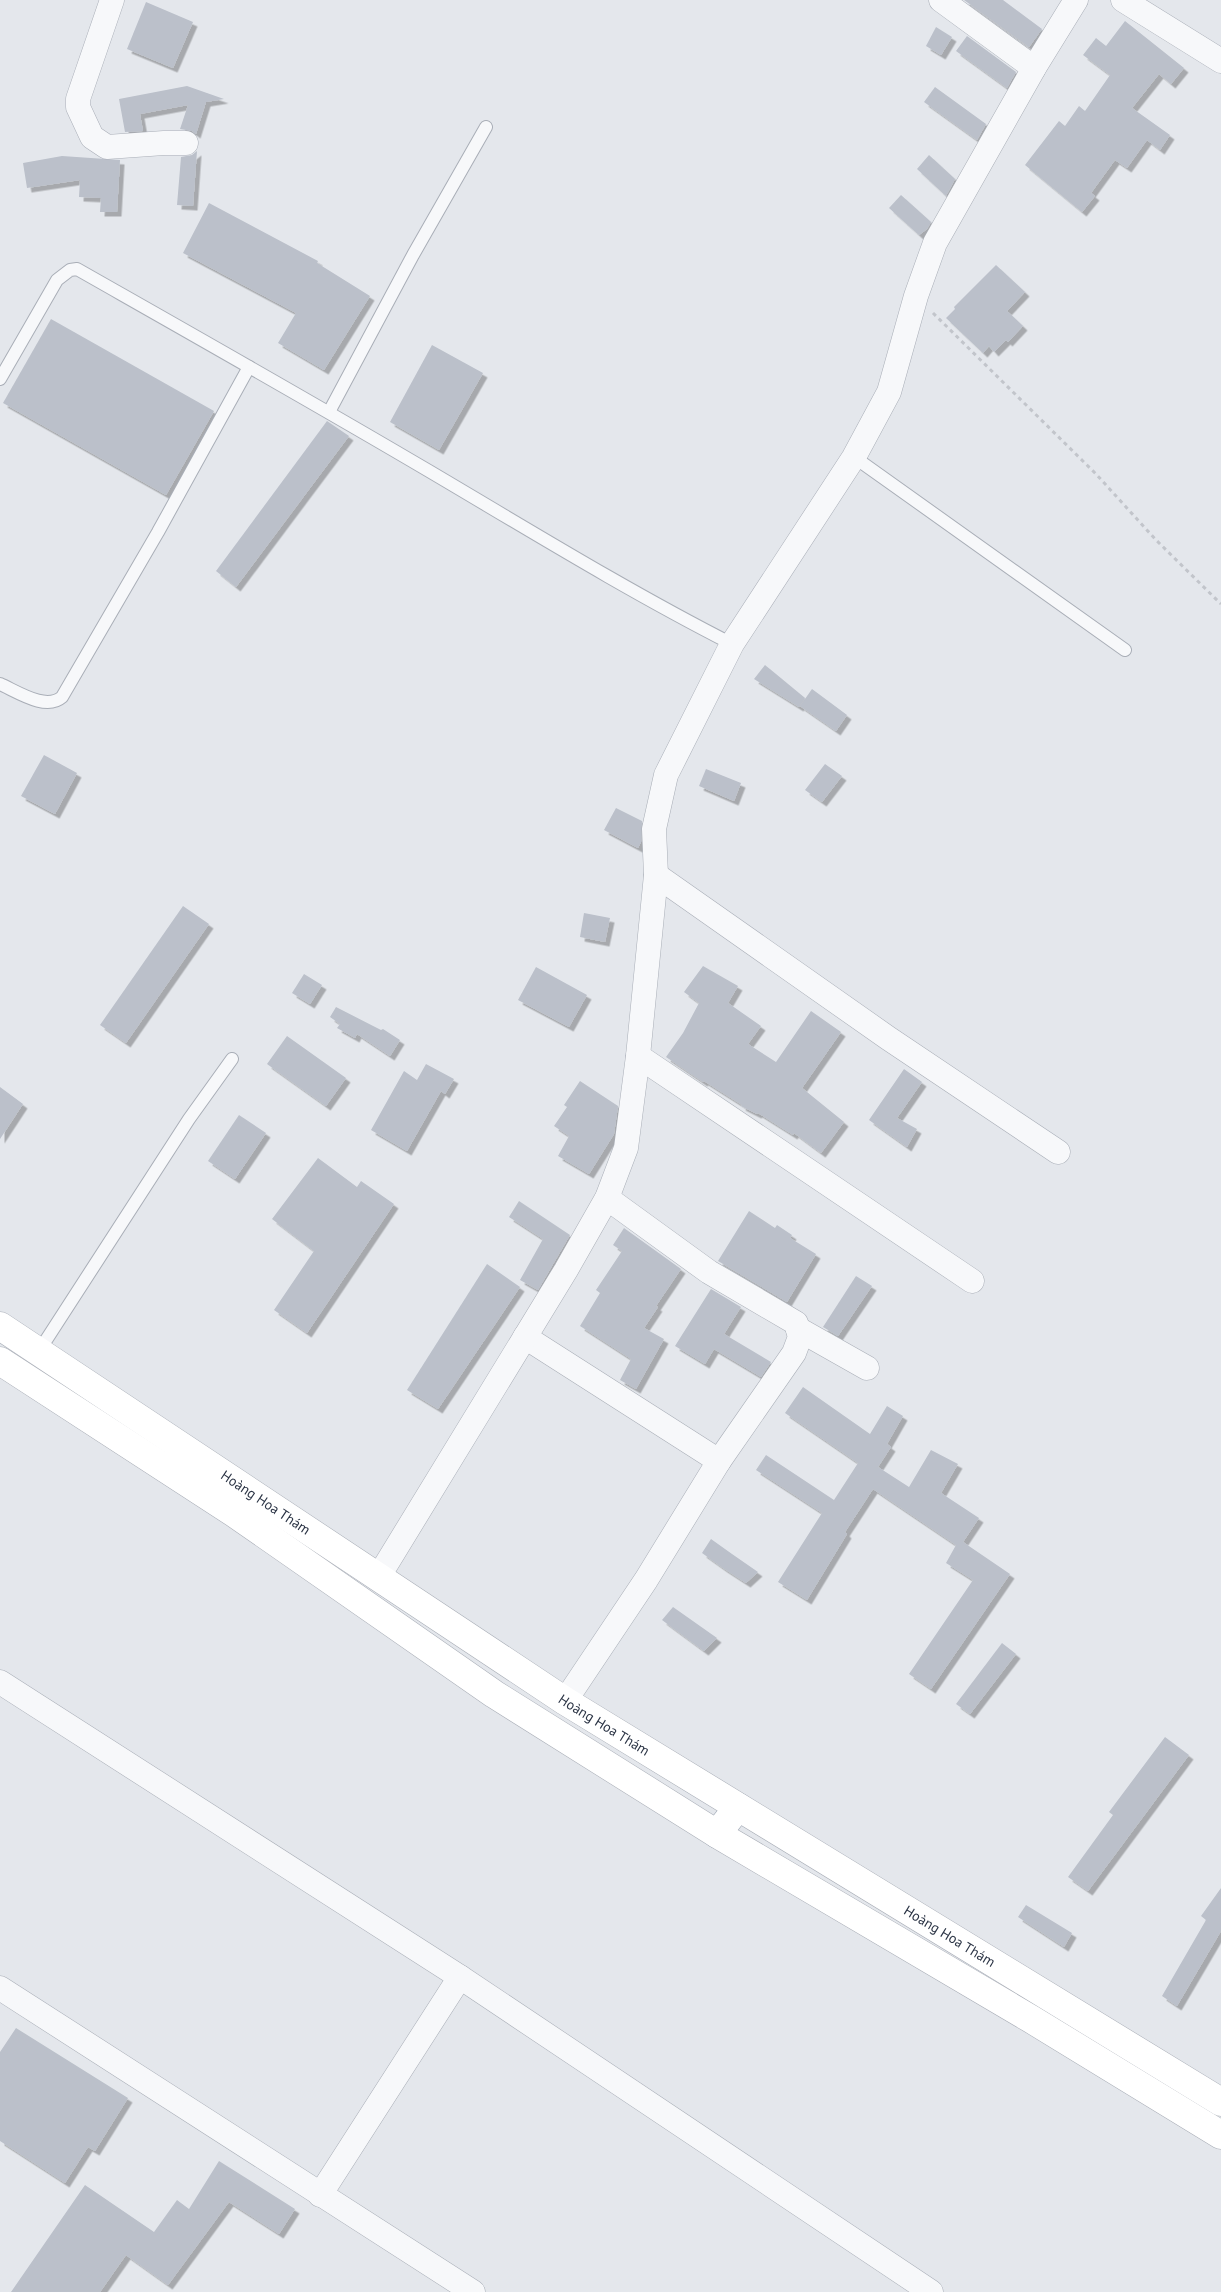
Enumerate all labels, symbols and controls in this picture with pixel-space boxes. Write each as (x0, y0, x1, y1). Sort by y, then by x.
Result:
street label: Hoàng Hoa Thám (218, 1466, 314, 1539)
street label: Hoàng Hoa Thám (555, 1690, 653, 1760)
street label: Hoàng Hoa Thám (901, 1901, 999, 1971)

